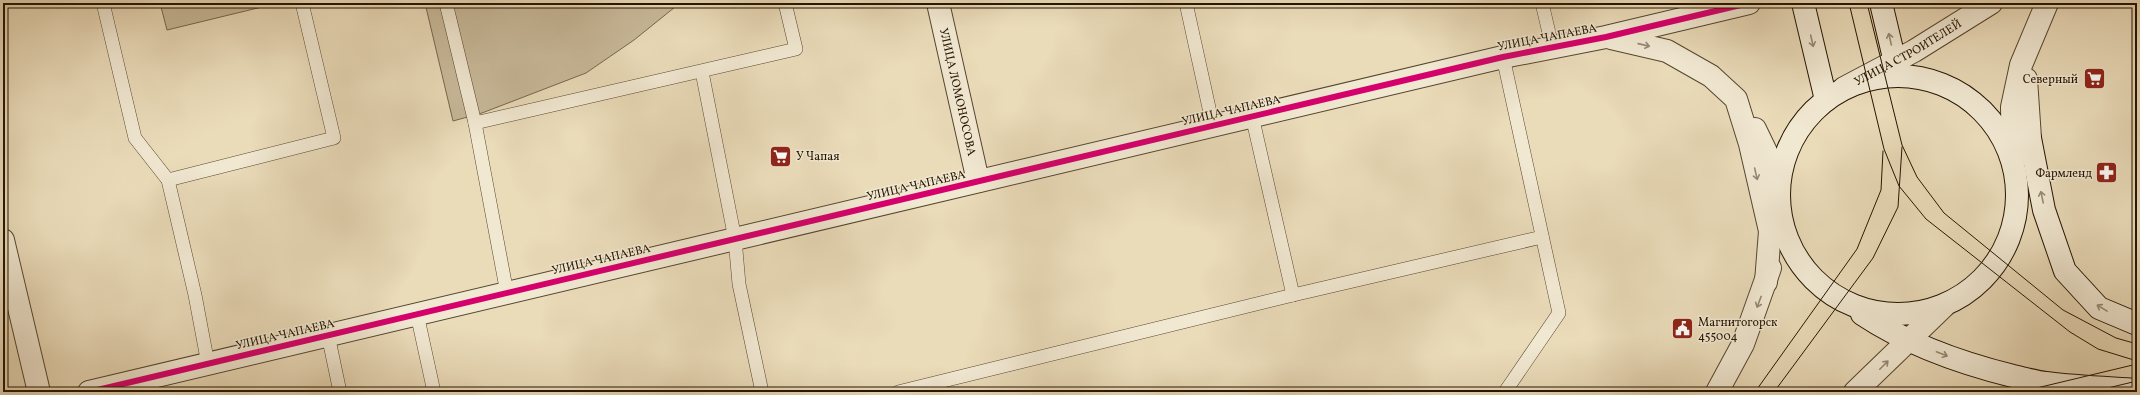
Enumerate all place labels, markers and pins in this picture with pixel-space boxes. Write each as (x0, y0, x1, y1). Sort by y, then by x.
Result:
supermarket icon: Северный (2081, 66, 2107, 92)
place label: Северный (2023, 72, 2078, 88)
supermarket icon: У Чапая (767, 143, 793, 169)
place label: У Чапая (796, 149, 839, 165)
pharmacy icon: Фармленд (2094, 160, 2120, 186)
place label: Фармленд (2035, 166, 2092, 182)
place label: Магнитогорск 455004 (1698, 315, 1778, 345)
public building icon: Магнитогорск 455004 (1669, 316, 1695, 342)

